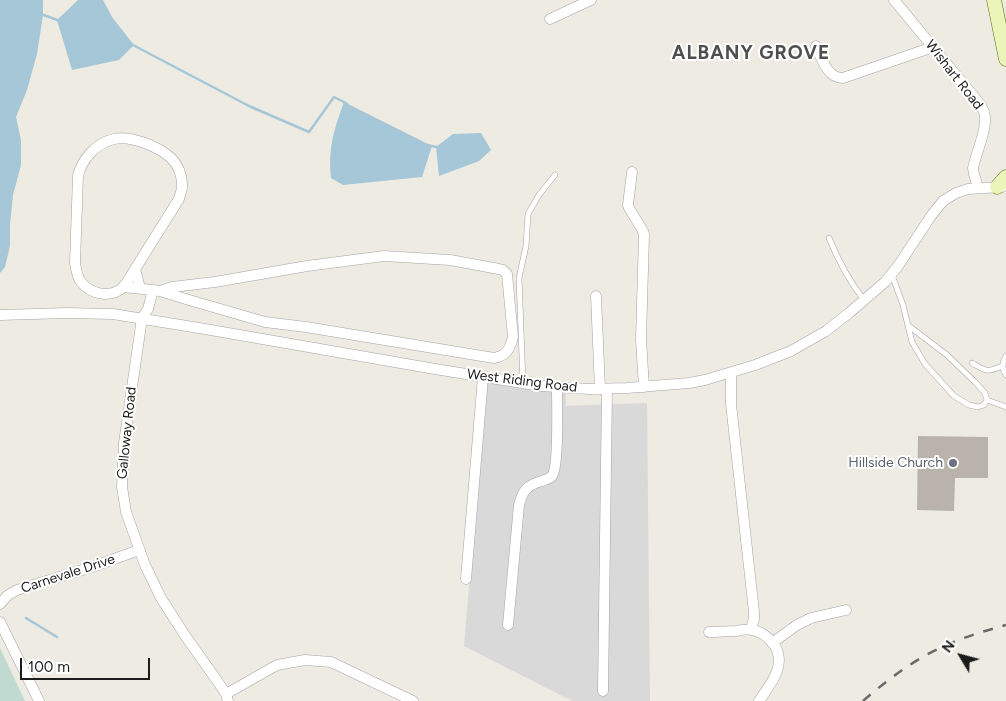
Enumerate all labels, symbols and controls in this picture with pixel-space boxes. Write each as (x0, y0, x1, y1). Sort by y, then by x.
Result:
street label: Wishart Road (922, 37, 986, 113)
district label: ALBANY GROVE (670, 42, 832, 64)
street label: West Riding Road (466, 366, 578, 396)
street label: Galloway Road (114, 386, 140, 480)
place label: Hillside Church (848, 455, 943, 471)
marker: Hillside Church (947, 457, 959, 469)
street label: Carnevale Drive (19, 551, 117, 597)
north arrow (936, 631, 986, 681)
text: N (939, 637, 959, 656)
scale bar (22, 648, 152, 680)
text: 100 m (28, 658, 70, 676)

